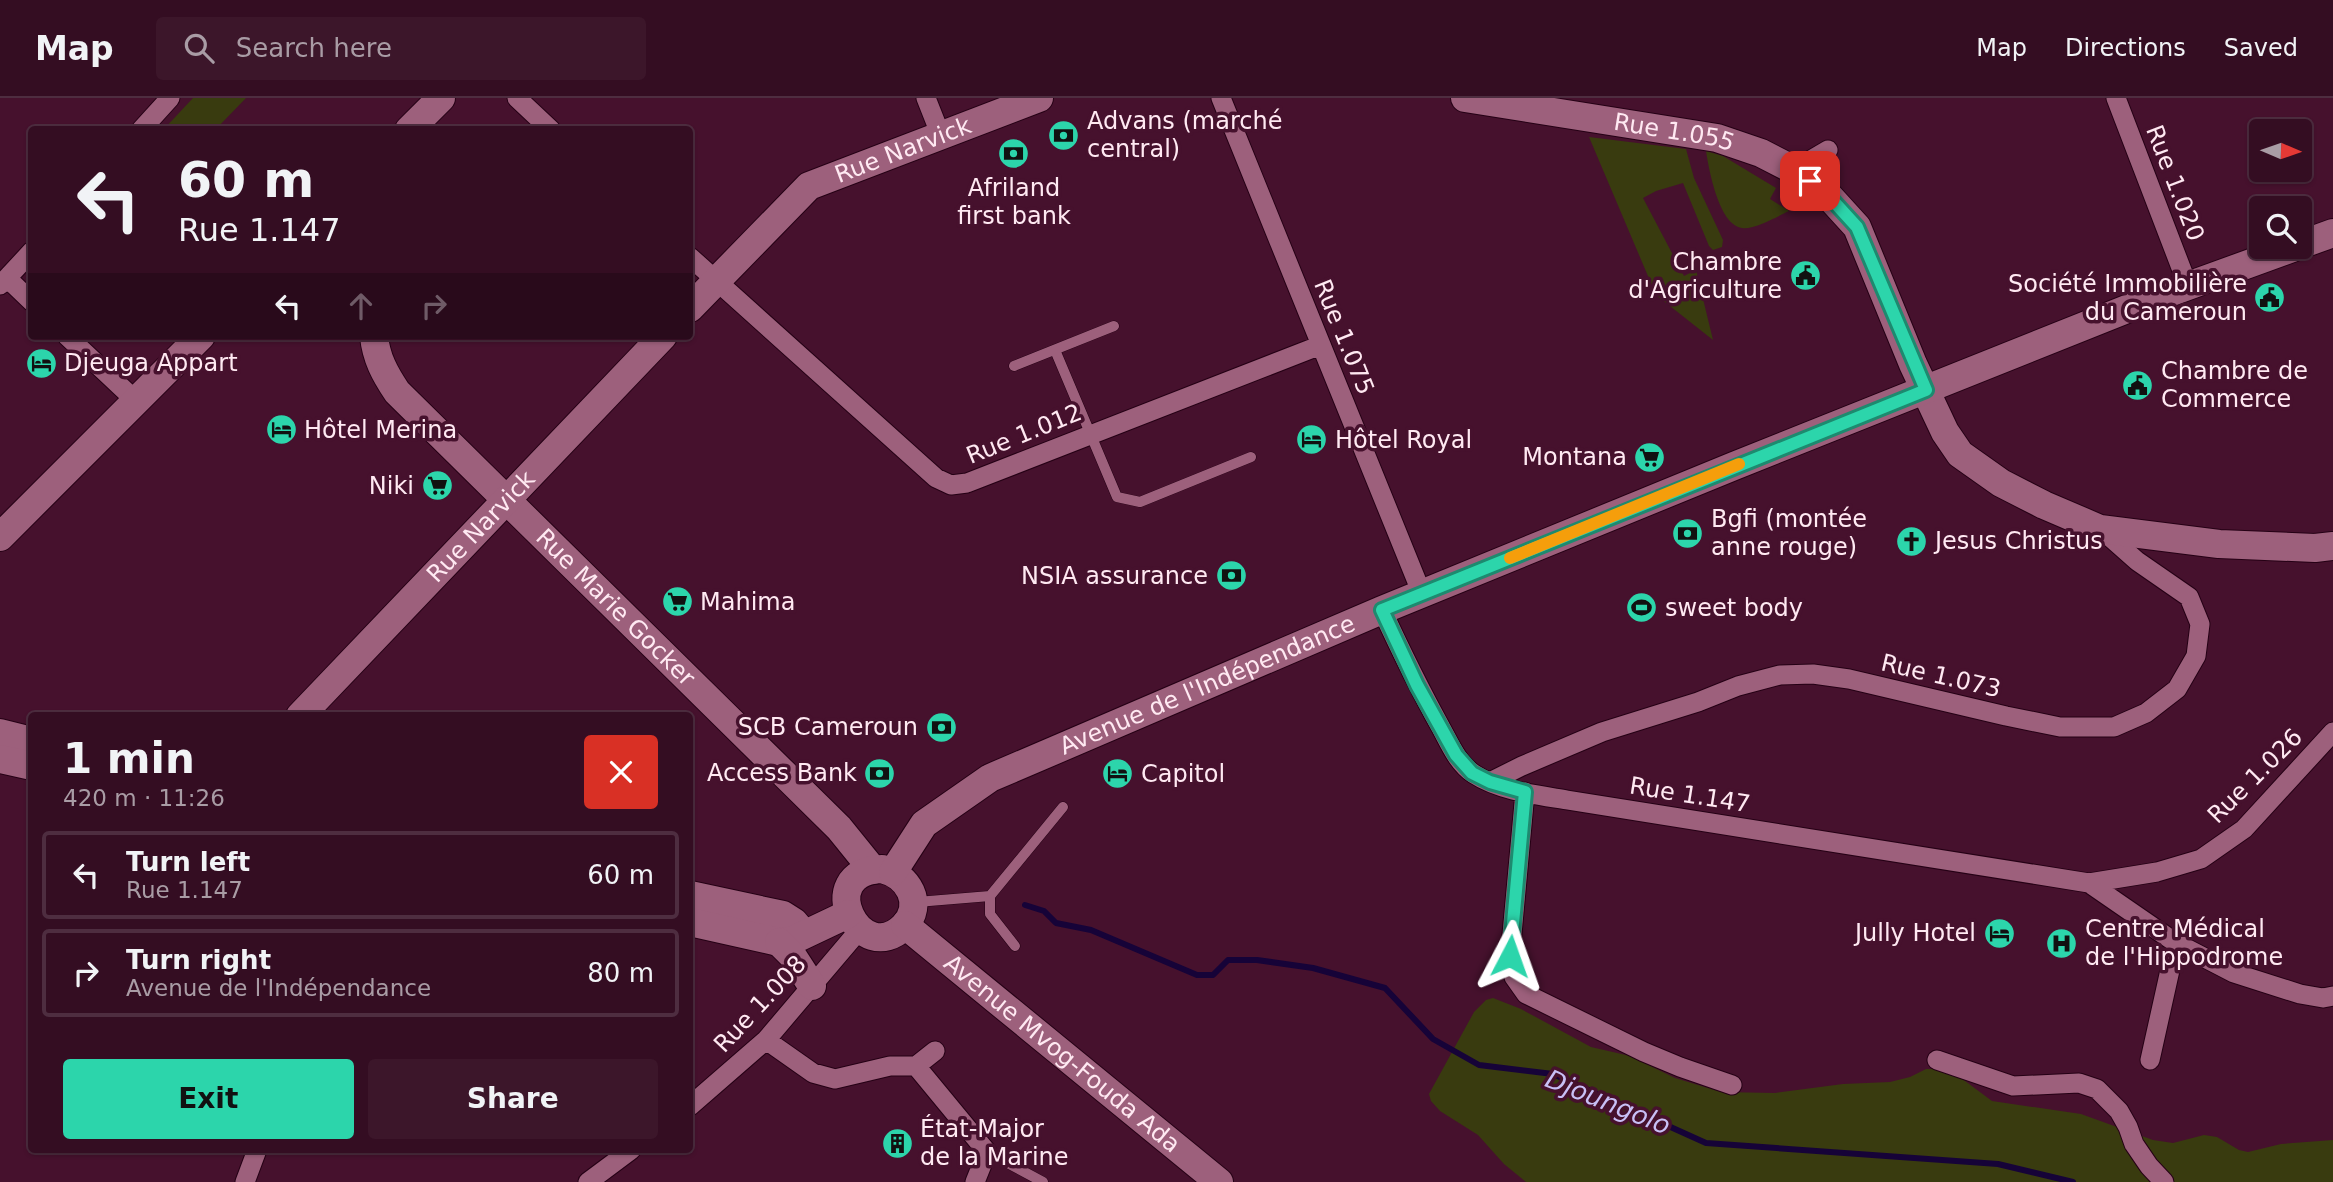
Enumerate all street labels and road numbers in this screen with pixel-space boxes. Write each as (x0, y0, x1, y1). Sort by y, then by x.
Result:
street label: Rue 1.055 (1612, 108, 1738, 157)
street label: Rue Narvick (831, 111, 975, 189)
street label: Rue 1.020 (2140, 121, 2210, 245)
street label: Rue 1.075 (1308, 275, 1380, 399)
street label: Rue 1.012 (962, 398, 1086, 470)
street label: Rue Narvick (421, 465, 541, 588)
street label: Rue Marie Gocker (530, 523, 701, 692)
street label: Avenue de l'Indépendance (1055, 609, 1359, 760)
street label: Rue 1.073 (1878, 649, 2004, 703)
street label: Rue 1.026 (2202, 723, 2308, 829)
street label: Rue 1.147 (1628, 772, 1752, 818)
street label: Avenue Mvog-Fouda Ada (938, 949, 1186, 1158)
street label: Rue 1.008 (708, 950, 812, 1058)

